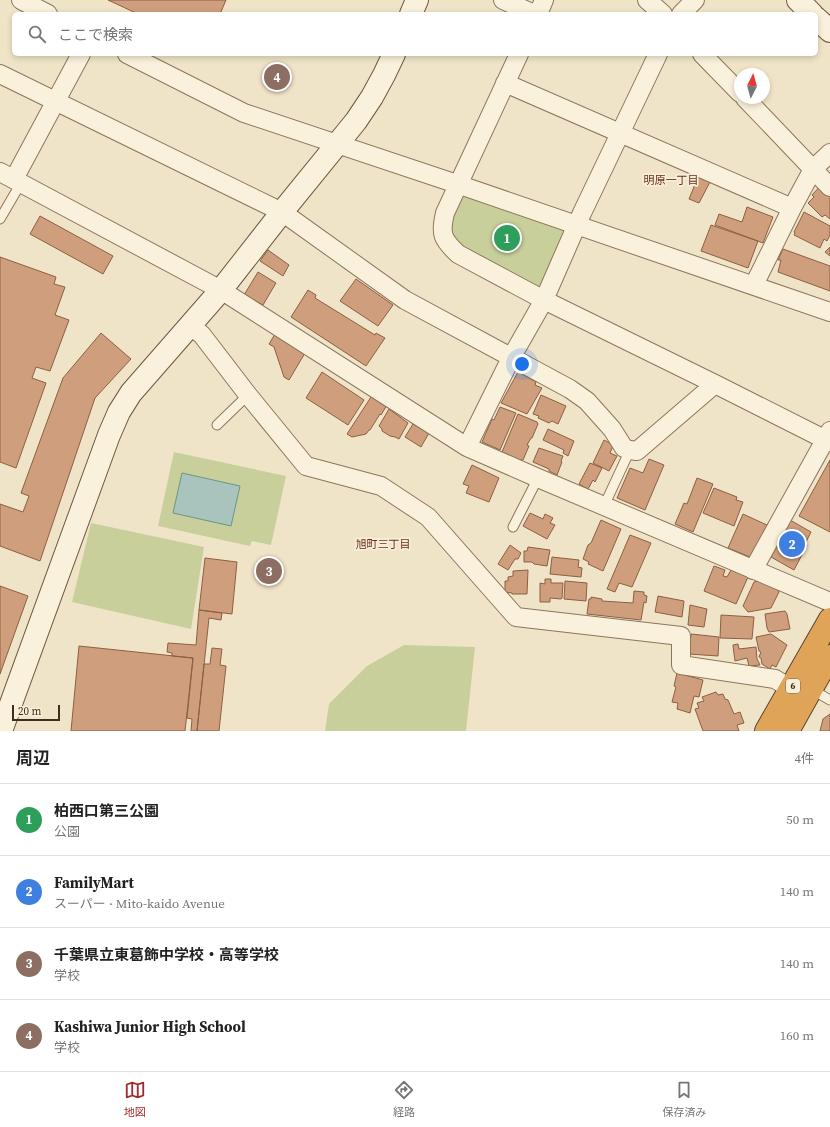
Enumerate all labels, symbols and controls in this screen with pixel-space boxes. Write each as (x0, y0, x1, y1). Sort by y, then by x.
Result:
search box (12, 12, 818, 56)
icon: search (26, 23, 48, 45)
text: ここで検索 (58, 24, 133, 45)
pin: 4 (264, 62, 290, 92)
north arrow (734, 68, 770, 104)
district label: 明原一丁目 (644, 173, 699, 188)
pin: 1 (494, 223, 520, 253)
your location (512, 354, 532, 374)
pin: 2 (779, 529, 805, 559)
district label: 旭町三丁目 (356, 537, 411, 552)
pin: 3 (256, 556, 282, 586)
road number: 6 (786, 679, 800, 693)
scale bar (12, 703, 60, 722)
text: 20 m (18, 704, 41, 719)
text: 周辺 (16, 746, 50, 770)
text: 4件 (794, 750, 814, 767)
text: 柏西口第三公園 (54, 800, 159, 821)
text: 1 (25, 811, 33, 828)
text: 50 m (786, 811, 814, 828)
text: 公園 (54, 823, 80, 840)
text: FamilyMart (54, 872, 134, 893)
text: 2 (25, 883, 33, 900)
text: 140 m (780, 883, 814, 900)
text: スーパー · Mito-kaido Avenue (54, 895, 225, 912)
text: 千葉県立東葛飾中学校・高等学校 (54, 944, 279, 965)
text: 3 (25, 955, 33, 972)
text: 140 m (780, 955, 814, 972)
text: 学校 (54, 967, 80, 984)
text: Kashiwa Junior High School (54, 1016, 246, 1037)
text: 4 (25, 1027, 33, 1044)
text: 160 m (780, 1027, 814, 1044)
text: 学校 (54, 1039, 80, 1056)
tab: 地図 (124, 1079, 146, 1120)
tab: 経路 (393, 1079, 415, 1120)
tab: 保存済み (662, 1079, 706, 1120)

